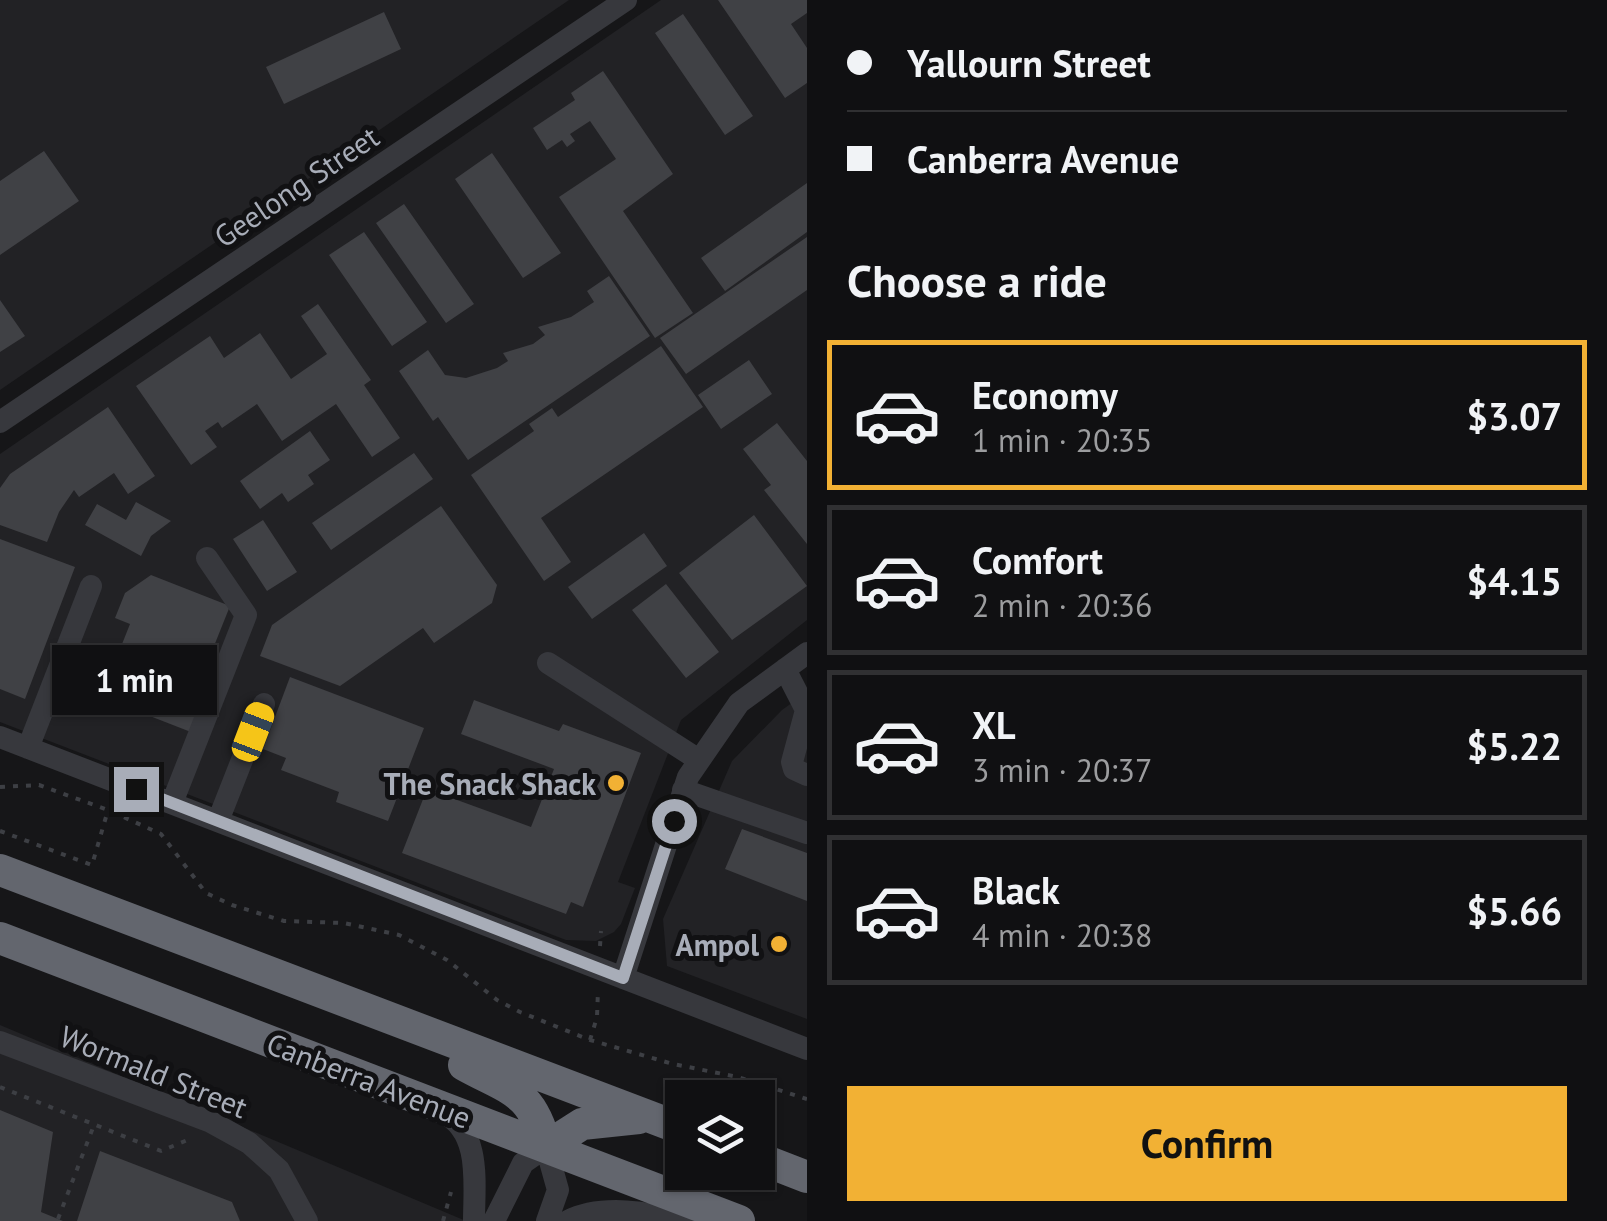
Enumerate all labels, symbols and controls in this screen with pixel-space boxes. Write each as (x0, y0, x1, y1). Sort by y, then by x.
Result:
text: Yallourn Street (907, 38, 1151, 87)
street label: Geelong Street (206, 117, 386, 255)
text: Canberra Avenue (907, 134, 1179, 183)
text: Choose a ride (847, 251, 1107, 309)
icon: car (852, 370, 942, 460)
text: Economy (972, 370, 1118, 419)
text: $3.07 (1466, 391, 1562, 440)
text: 1 min · 20:35 (972, 419, 1152, 461)
icon: car (852, 535, 942, 625)
text: Comfort (972, 535, 1103, 584)
text: $4.15 (1466, 556, 1562, 605)
text: 2 min · 20:36 (972, 584, 1152, 626)
callout: 1 min (54, 644, 218, 714)
text: 1 min (95, 659, 174, 701)
car (228, 699, 278, 765)
icon: car (852, 700, 942, 790)
text: XL (972, 700, 1016, 749)
text: $5.22 (1466, 721, 1562, 770)
text: 3 min · 20:37 (972, 749, 1152, 791)
place label: The Snack Shack (383, 764, 596, 803)
route end (114, 767, 159, 812)
marker: The Snack Shack (605, 772, 627, 794)
route start (652, 799, 697, 844)
icon: car (852, 865, 942, 955)
text: Black (972, 865, 1060, 914)
text: $5.66 (1466, 886, 1562, 935)
text: 4 min · 20:38 (972, 914, 1152, 956)
place label: Ampol (676, 925, 759, 964)
marker: Ampol (768, 933, 790, 955)
street label: Wormald Street (55, 1016, 253, 1126)
street label: Canberra Avenue (261, 1023, 477, 1137)
map controls (665, 1080, 775, 1190)
button: layers (665, 1080, 775, 1190)
button: Confirm (847, 1086, 1567, 1201)

